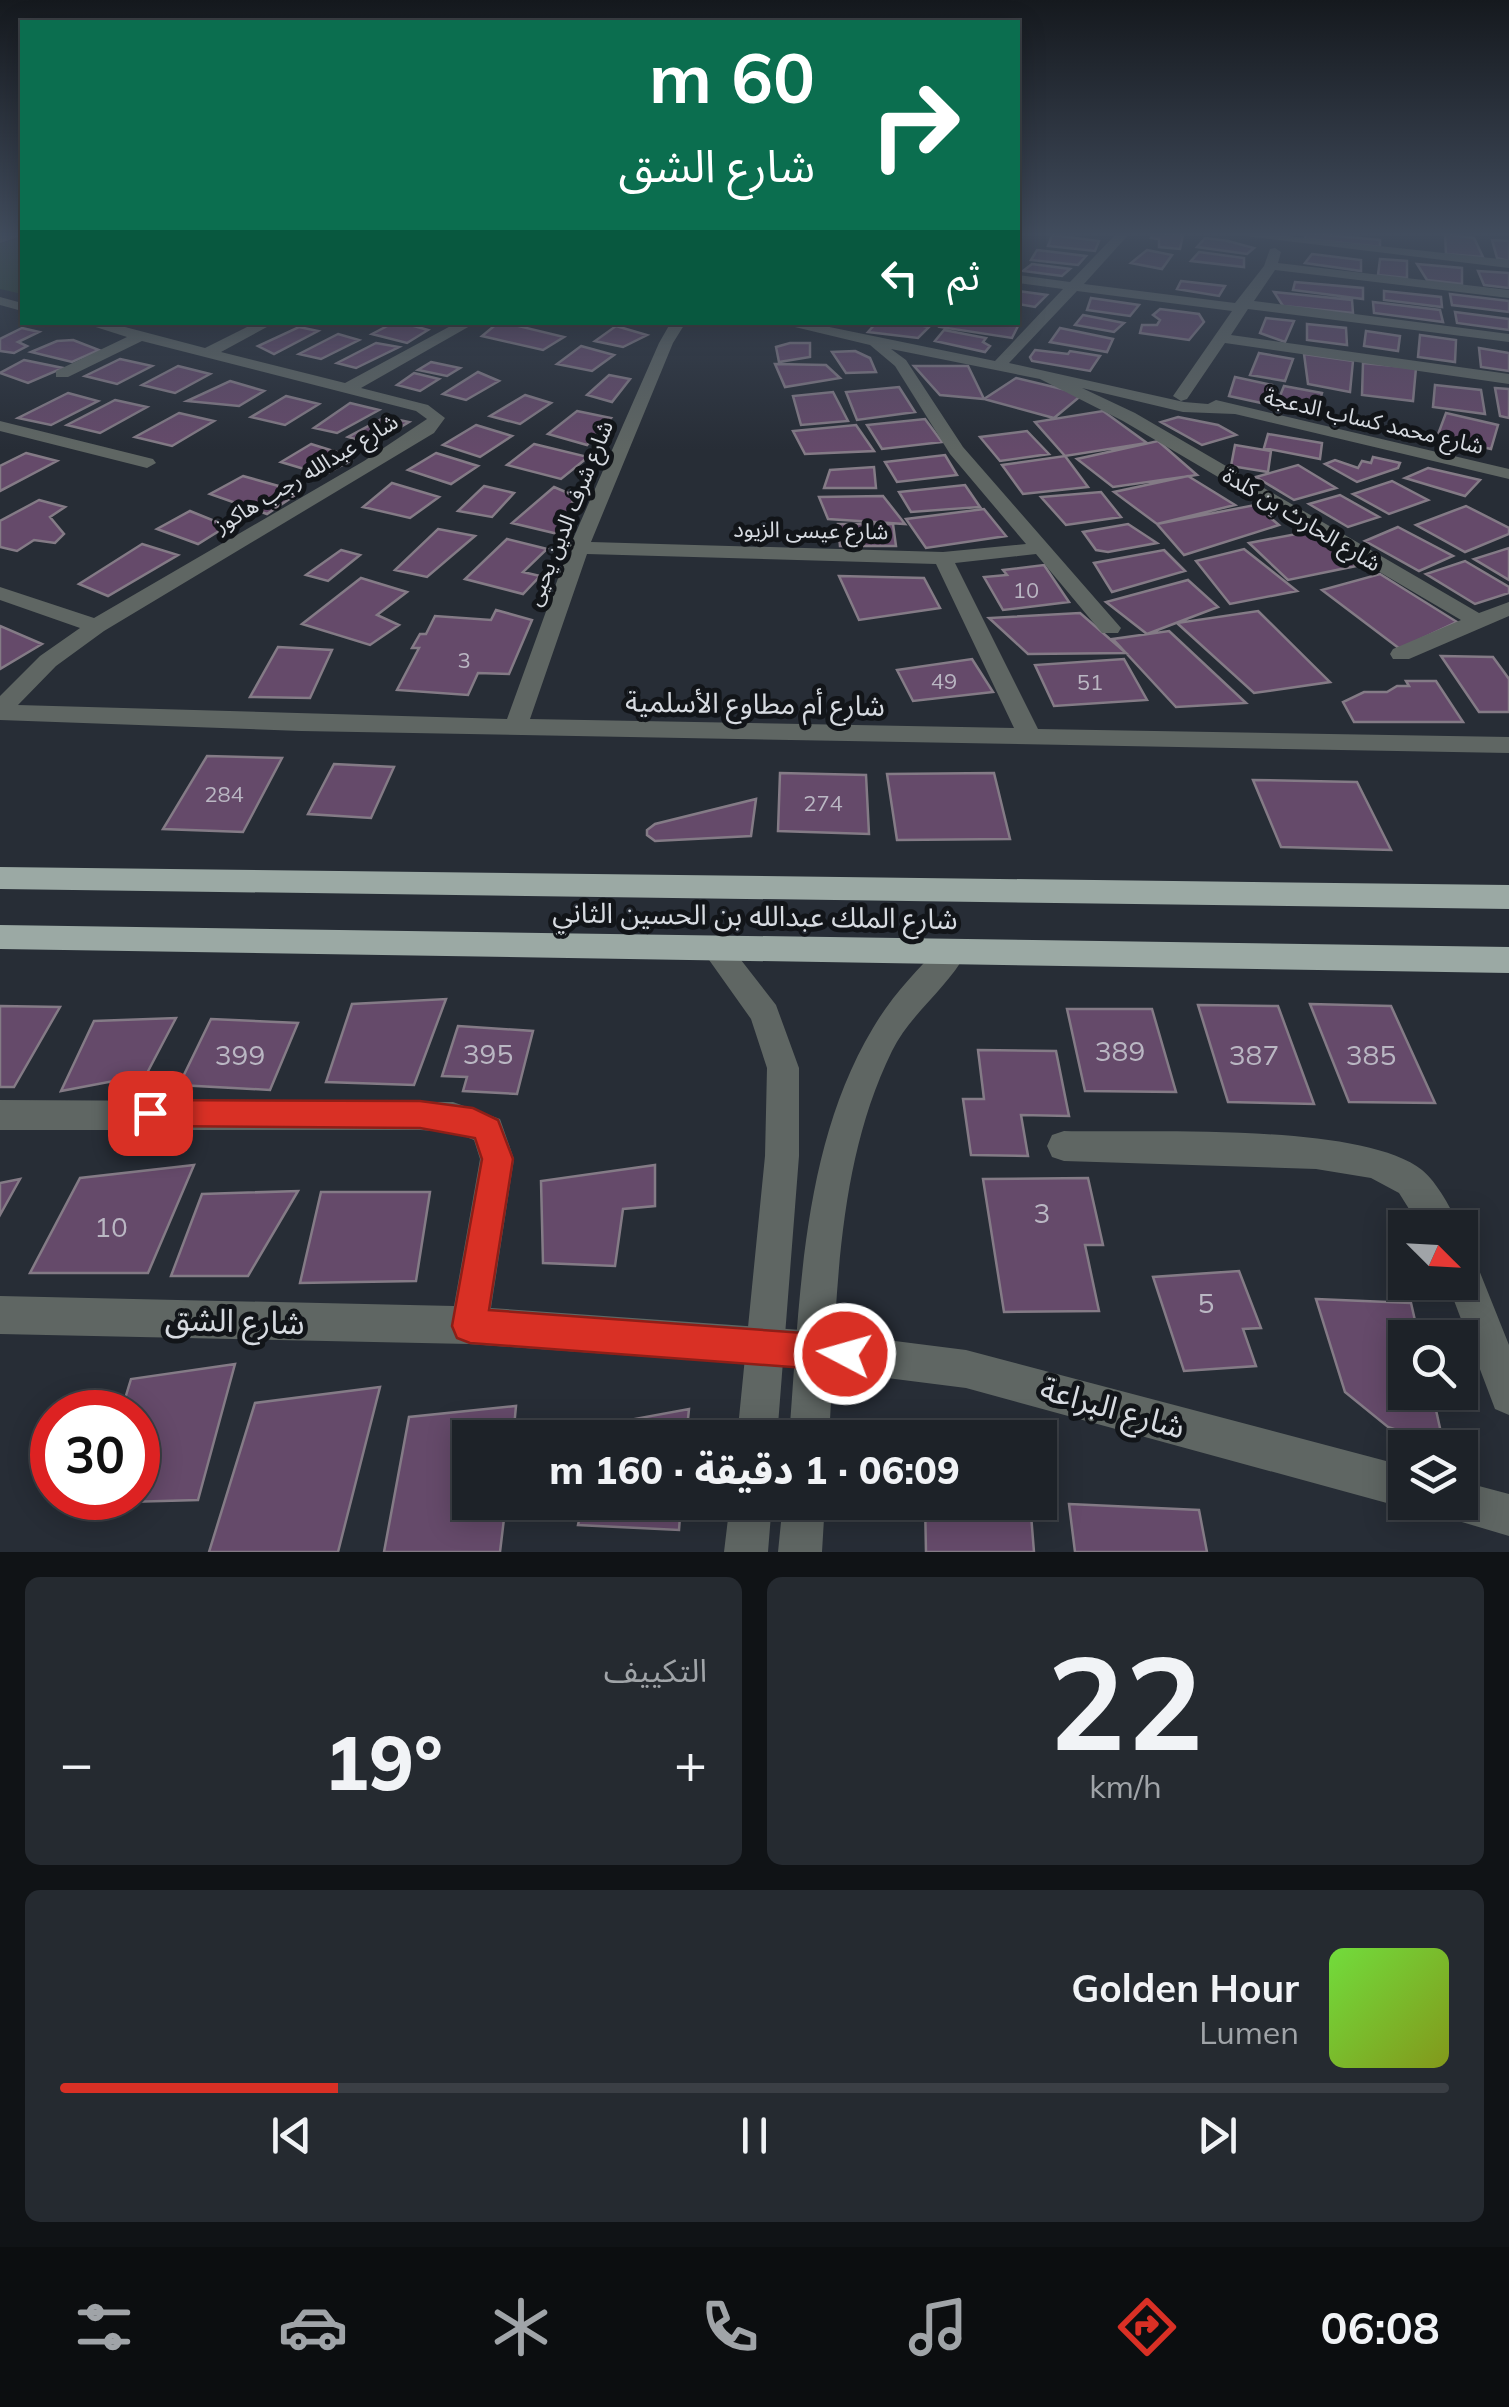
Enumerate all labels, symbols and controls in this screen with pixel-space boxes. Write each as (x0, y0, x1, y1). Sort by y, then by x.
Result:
text: 60 m (649, 33, 815, 121)
icon: right (850, 60, 980, 190)
text: شارع الشق (619, 137, 815, 193)
icon: left (872, 250, 927, 305)
text: ثم (947, 252, 980, 300)
street label: شارع محمد كساب الدعجة (1261, 382, 1487, 463)
street label: شارع عبدالله رجب هاكوز (208, 407, 405, 542)
street label: شارع شرف الدين يحيى (519, 416, 622, 611)
street label: شارع الحارث بن كلدة (1216, 461, 1386, 580)
street label: شارع عيسى الزيود (733, 515, 889, 548)
house number: 10 (1013, 576, 1039, 604)
house number: 3 (457, 646, 471, 674)
house number: 49 (931, 667, 957, 695)
house number: 51 (1077, 668, 1103, 696)
street label: شارع أم مطاوع الأسلمية (625, 683, 885, 727)
house number: 284 (204, 780, 244, 808)
house number: 274 (803, 789, 843, 817)
street label: شارع الملك عبدالله بن الحسين الثاني (552, 894, 958, 941)
house number: 389 (1095, 1033, 1145, 1068)
house number: 395 (463, 1036, 513, 1071)
house number: 399 (215, 1037, 265, 1072)
house number: 387 (1229, 1037, 1279, 1072)
house number: 385 (1346, 1037, 1396, 1072)
pin (108, 1071, 193, 1156)
icon: arrive (123, 1086, 178, 1141)
house number: 3 (1034, 1195, 1050, 1230)
house number: 10 (94, 1209, 128, 1244)
north arrow (1388, 1210, 1478, 1300)
map controls (1388, 1210, 1478, 1520)
house number: 5 (1198, 1285, 1214, 1320)
street label: شارع الشق (164, 1298, 306, 1347)
position arrow (793, 1302, 897, 1406)
button: search (1388, 1320, 1478, 1410)
street label: شارع البراعة (1035, 1367, 1190, 1452)
speed limit sign: 30 (30, 1390, 160, 1520)
button: layers (1388, 1430, 1478, 1520)
text: 06:09 · 1 دقيقة · 160 m (549, 1446, 960, 1494)
text: 22 (1048, 1619, 1204, 1783)
text: التكييف (604, 1650, 707, 1690)
text: 19° (324, 1715, 443, 1809)
text: − (60, 1728, 93, 1797)
text: + (674, 1728, 707, 1797)
text: km/h (1089, 1766, 1162, 1806)
text: Golden Hour (1071, 1964, 1299, 2012)
text: Lumen (1199, 2012, 1299, 2052)
icon: previous (264, 2108, 319, 2163)
icon: pause (727, 2108, 782, 2163)
icon: next (1190, 2108, 1245, 2163)
icon: filters (69, 2292, 139, 2362)
icon: car (278, 2292, 348, 2362)
icon: climate (486, 2292, 556, 2362)
icon: phone (695, 2292, 765, 2362)
icon: music (903, 2292, 973, 2362)
icon: directions (1112, 2292, 1182, 2362)
text: 06:08 (1321, 2299, 1440, 2355)

